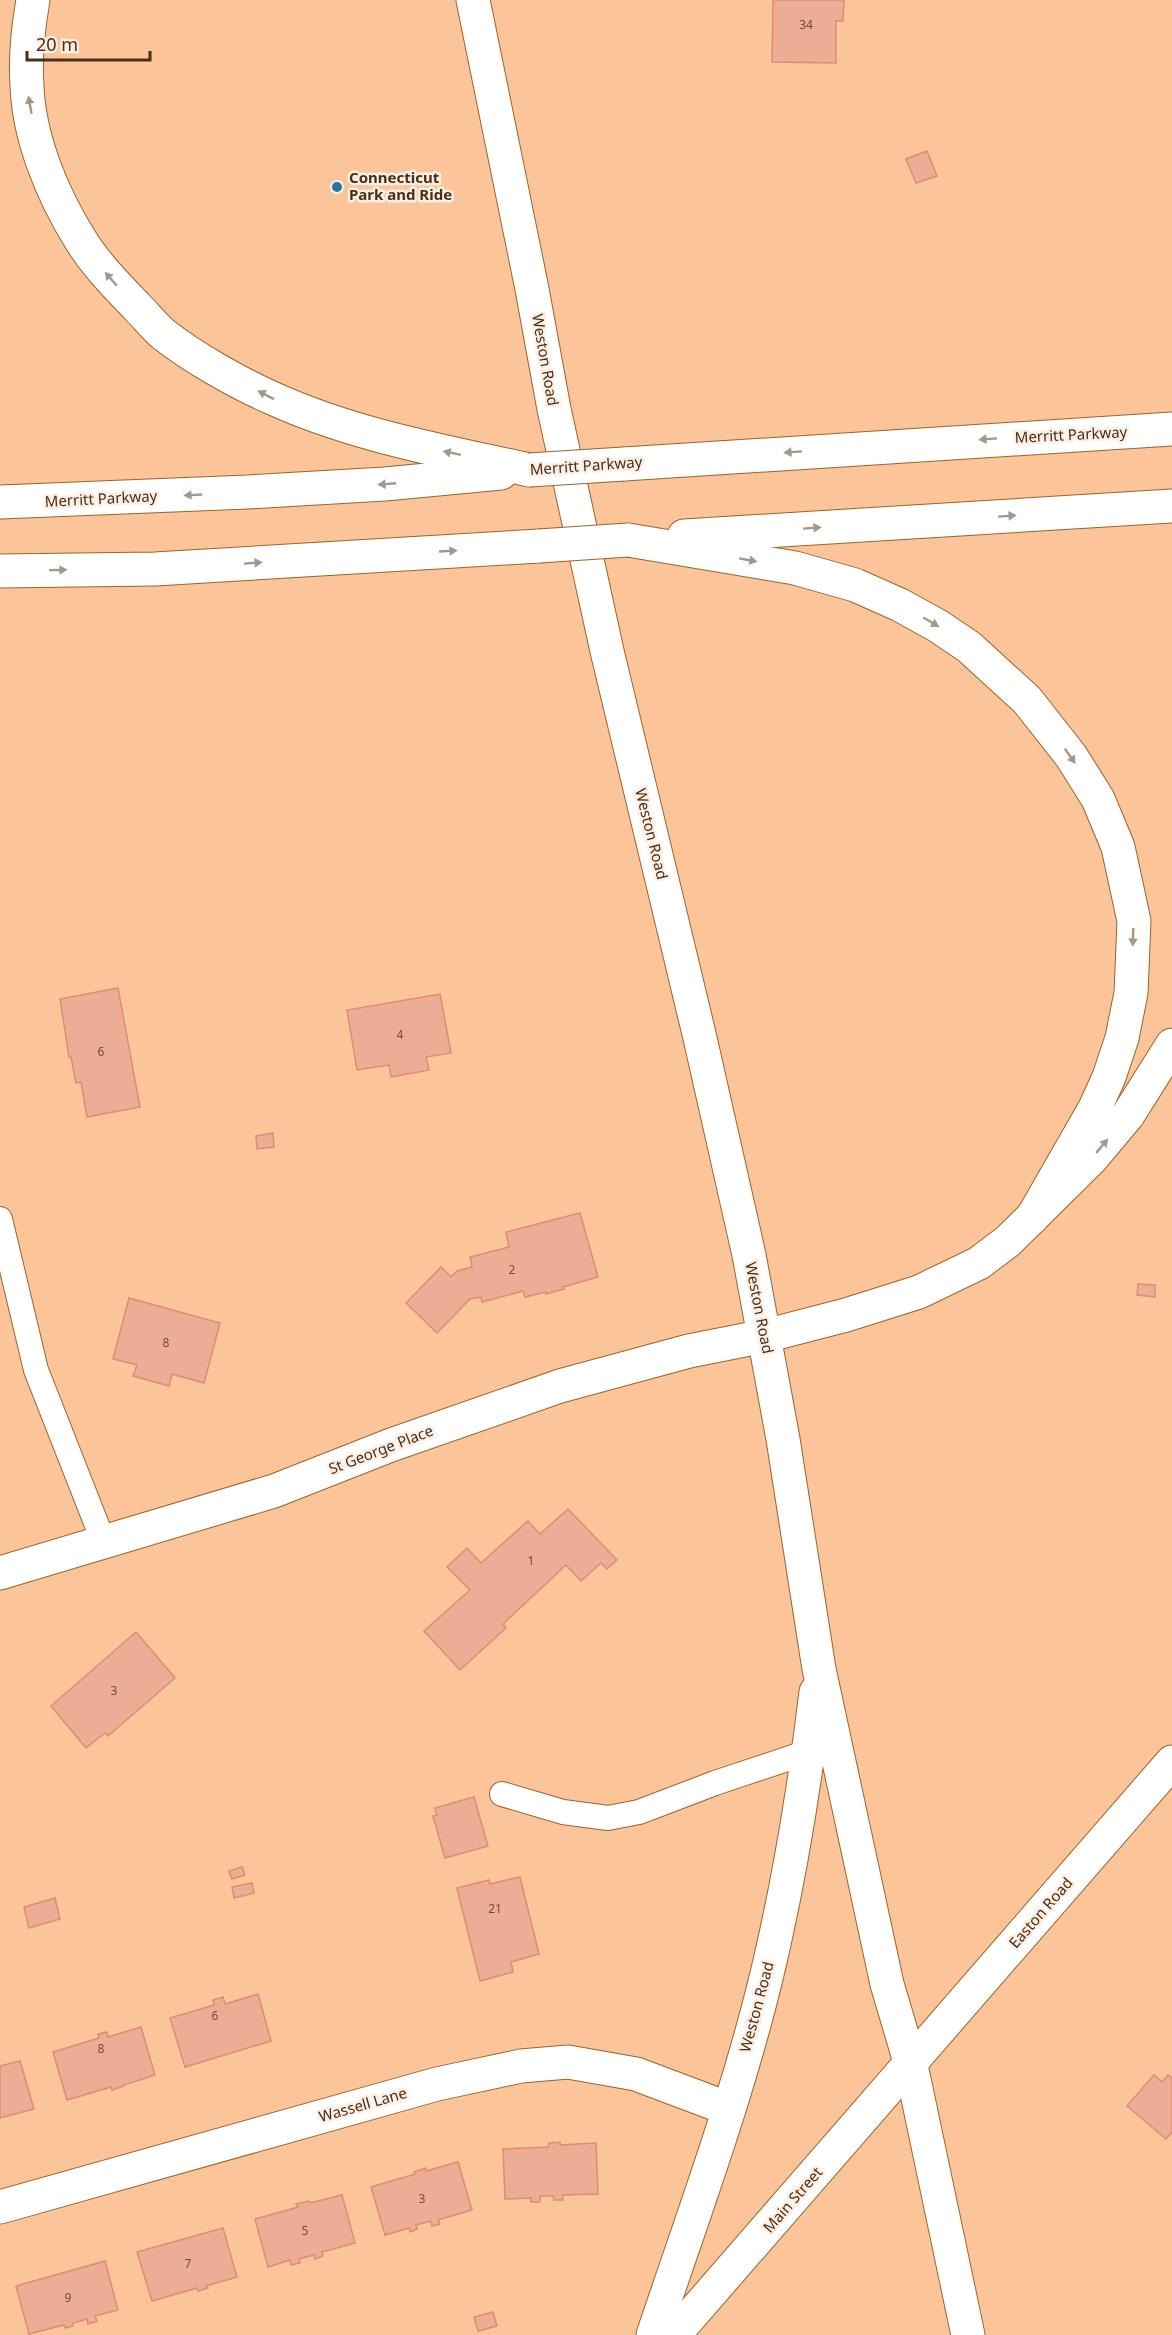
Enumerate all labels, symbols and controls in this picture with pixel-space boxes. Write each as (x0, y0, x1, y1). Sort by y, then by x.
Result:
house number: 34 (799, 16, 813, 33)
scale bar (27, 24, 150, 62)
text: 20 m (36, 32, 78, 56)
one-way arrow (25, 95, 34, 114)
place label: Connecticut Park and Ride (349, 167, 452, 204)
marker: Connecticut Park and Ride (330, 180, 344, 194)
one-way arrow (105, 272, 118, 287)
street label: Weston Road (528, 312, 564, 407)
one-way arrow (257, 390, 274, 400)
street label: Merritt Parkway (1014, 421, 1128, 447)
one-way arrow (978, 435, 997, 444)
one-way arrow (442, 448, 461, 457)
one-way arrow (784, 448, 803, 457)
street label: Merritt Parkway (529, 451, 643, 479)
one-way arrow (378, 479, 397, 489)
street label: Merritt Parkway (44, 485, 158, 511)
one-way arrow (183, 490, 202, 499)
one-way arrow (997, 512, 1016, 521)
one-way arrow (803, 524, 822, 533)
one-way arrow (438, 546, 457, 555)
one-way arrow (738, 556, 757, 565)
one-way arrow (244, 558, 263, 567)
one-way arrow (49, 565, 68, 575)
one-way arrow (923, 617, 940, 627)
one-way arrow (1064, 748, 1075, 764)
street label: Weston Road (631, 786, 673, 881)
one-way arrow (1129, 928, 1138, 947)
house number: 4 (397, 1026, 404, 1043)
house number: 6 (98, 1043, 105, 1060)
one-way arrow (1095, 1139, 1108, 1154)
street label: Weston Road (741, 1260, 779, 1355)
house number: 2 (509, 1261, 516, 1278)
house number: 8 (163, 1334, 170, 1351)
street label: St George Place (325, 1420, 436, 1478)
house number: 1 (528, 1552, 534, 1569)
house number: 3 (111, 1682, 118, 1699)
street label: Easton Road (1004, 1873, 1077, 1952)
house number: 21 (488, 1900, 502, 1917)
street label: Weston Road (734, 1959, 778, 2054)
house number: 6 (212, 2007, 219, 2024)
house number: 8 (98, 2040, 105, 2057)
street label: Wassell Lane (316, 2082, 409, 2126)
street label: Main Street (758, 2162, 827, 2236)
house number: 3 (419, 2190, 426, 2207)
house number: 5 (302, 2222, 309, 2239)
house number: 7 (185, 2255, 192, 2272)
house number: 9 (65, 2289, 72, 2306)

